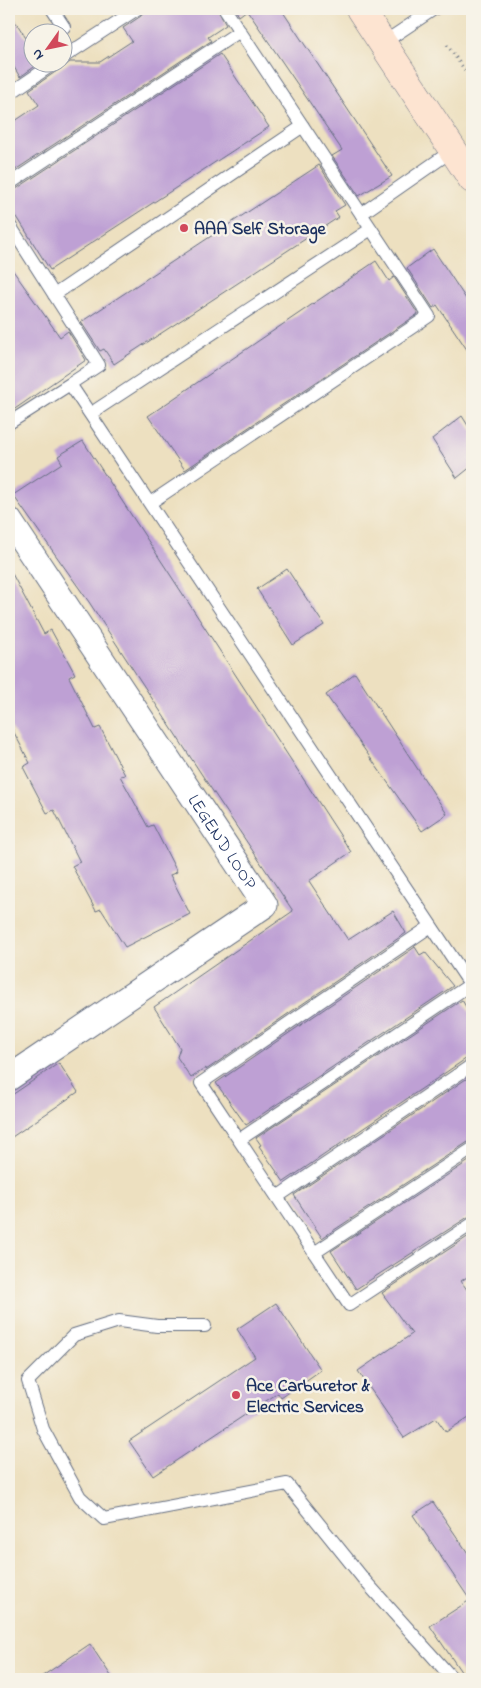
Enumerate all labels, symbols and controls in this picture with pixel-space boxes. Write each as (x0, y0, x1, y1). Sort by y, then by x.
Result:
north arrow (22, 22, 72, 72)
text: N (27, 45, 50, 64)
place label: AAA Self Storage (194, 217, 327, 244)
marker: AAA Self Storage (178, 222, 190, 234)
street label: LEGEND LOOP (180, 790, 263, 896)
place label: Ace Carburetor & Electric Services (246, 1374, 371, 1421)
marker: Ace Carburetor & Electric Services (230, 1389, 242, 1401)

